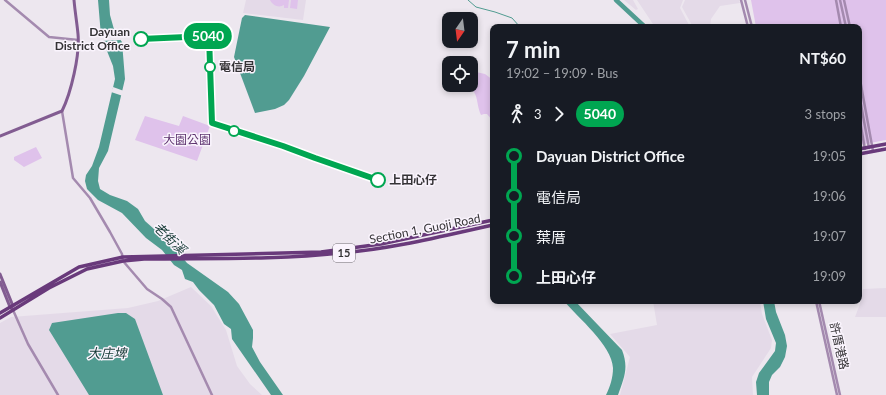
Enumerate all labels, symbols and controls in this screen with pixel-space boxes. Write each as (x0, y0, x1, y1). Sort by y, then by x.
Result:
north arrow (442, 12, 478, 48)
map controls (442, 12, 478, 92)
line badge: 5040 (180, 23, 236, 49)
place label: Dayuan District Office (55, 24, 131, 53)
text: 5040 (192, 27, 224, 44)
marker: Dayuan District Office (133, 31, 149, 47)
text: 7 min (506, 36, 561, 63)
text: NT$60 (799, 49, 846, 67)
button: locate (442, 56, 478, 92)
place label: 電信局 (219, 59, 255, 74)
marker: 電信局 (204, 61, 216, 73)
text: 19:02 – 19:09 · Bus (506, 65, 618, 81)
icon: walk (506, 103, 528, 125)
icon: forward (548, 103, 570, 125)
text: 5040 (584, 105, 616, 122)
text: 3 (534, 106, 542, 122)
text: 3 stops (805, 106, 846, 122)
unlabelled marker (228, 125, 240, 137)
park label: 大園公園 (163, 132, 211, 147)
text: Dayuan District Office (536, 147, 685, 165)
text: 19:05 (813, 148, 846, 164)
marker: 上田心仔 (370, 172, 386, 188)
place label: 上田心仔 (389, 172, 437, 187)
text: 電信局 (536, 188, 581, 206)
text: 19:06 (813, 188, 846, 204)
street label: Section 1, Guoji Road (368, 210, 482, 247)
water label: 老街溪 (150, 219, 191, 259)
text: 葉厝 (536, 228, 566, 246)
text: 19:07 (813, 228, 846, 244)
road number: 15 (333, 244, 355, 262)
text: 上田心仔 (536, 268, 596, 286)
text: 19:09 (813, 268, 846, 284)
street label: 許厝港路 (827, 321, 852, 371)
water label: 大庄埤 (87, 345, 128, 361)

